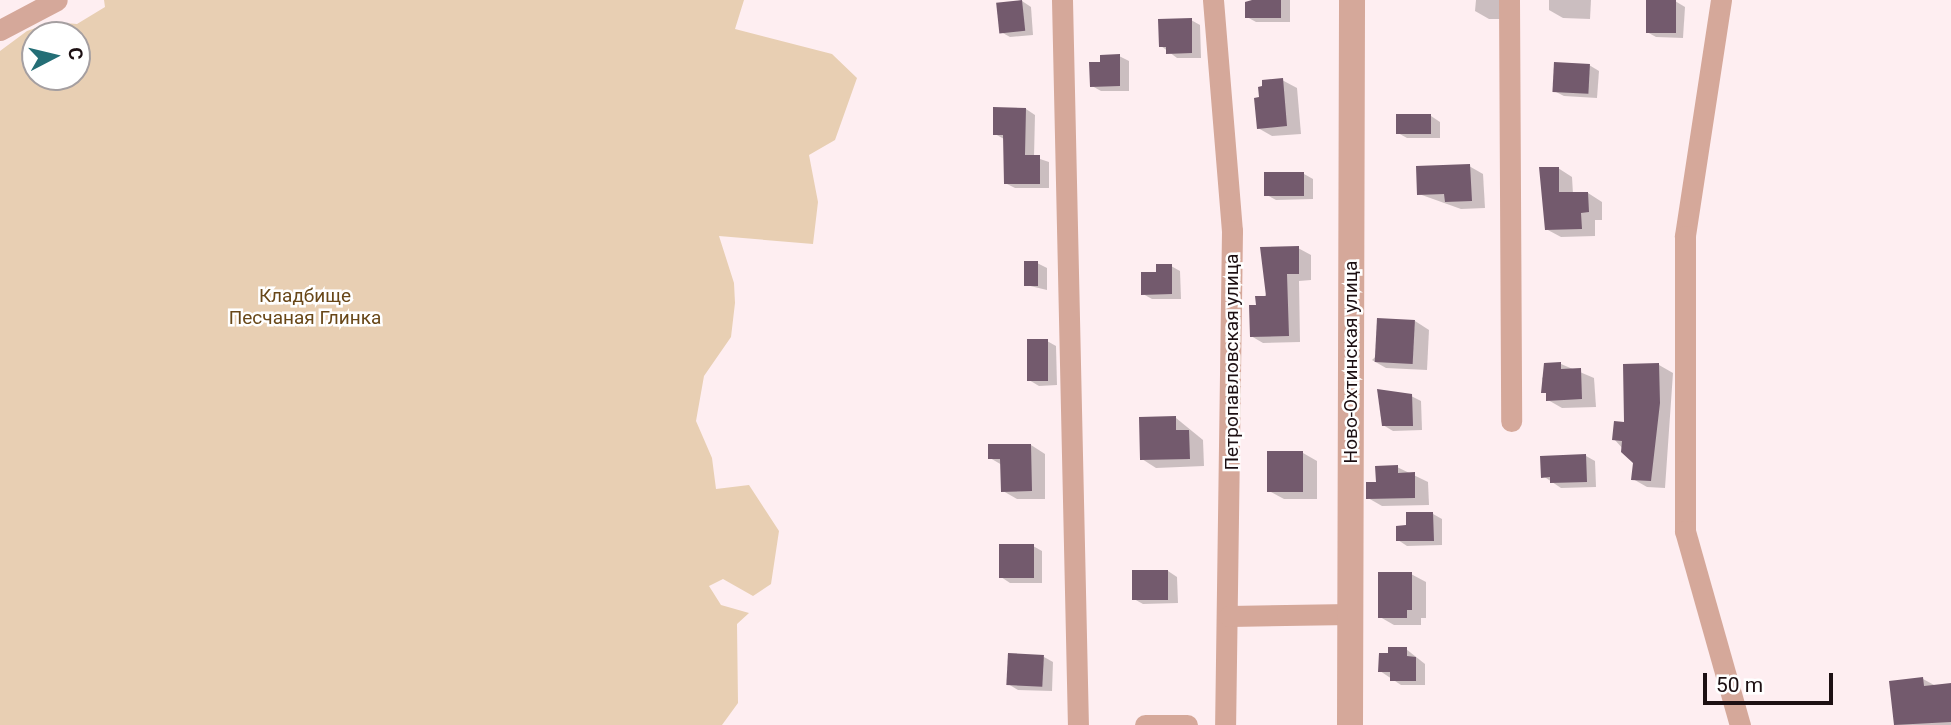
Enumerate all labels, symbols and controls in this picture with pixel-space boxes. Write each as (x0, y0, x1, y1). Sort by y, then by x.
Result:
north arrow (21, 21, 91, 91)
text: С (63, 46, 88, 61)
street label: Петропавловская улица (1221, 254, 1243, 470)
street label: Ново-Охтинская улица (1340, 261, 1362, 463)
park label: Кладбище Песчаная Глинка (229, 285, 381, 329)
scale bar (1706, 658, 1836, 702)
text: 50 m (1716, 673, 1763, 697)

